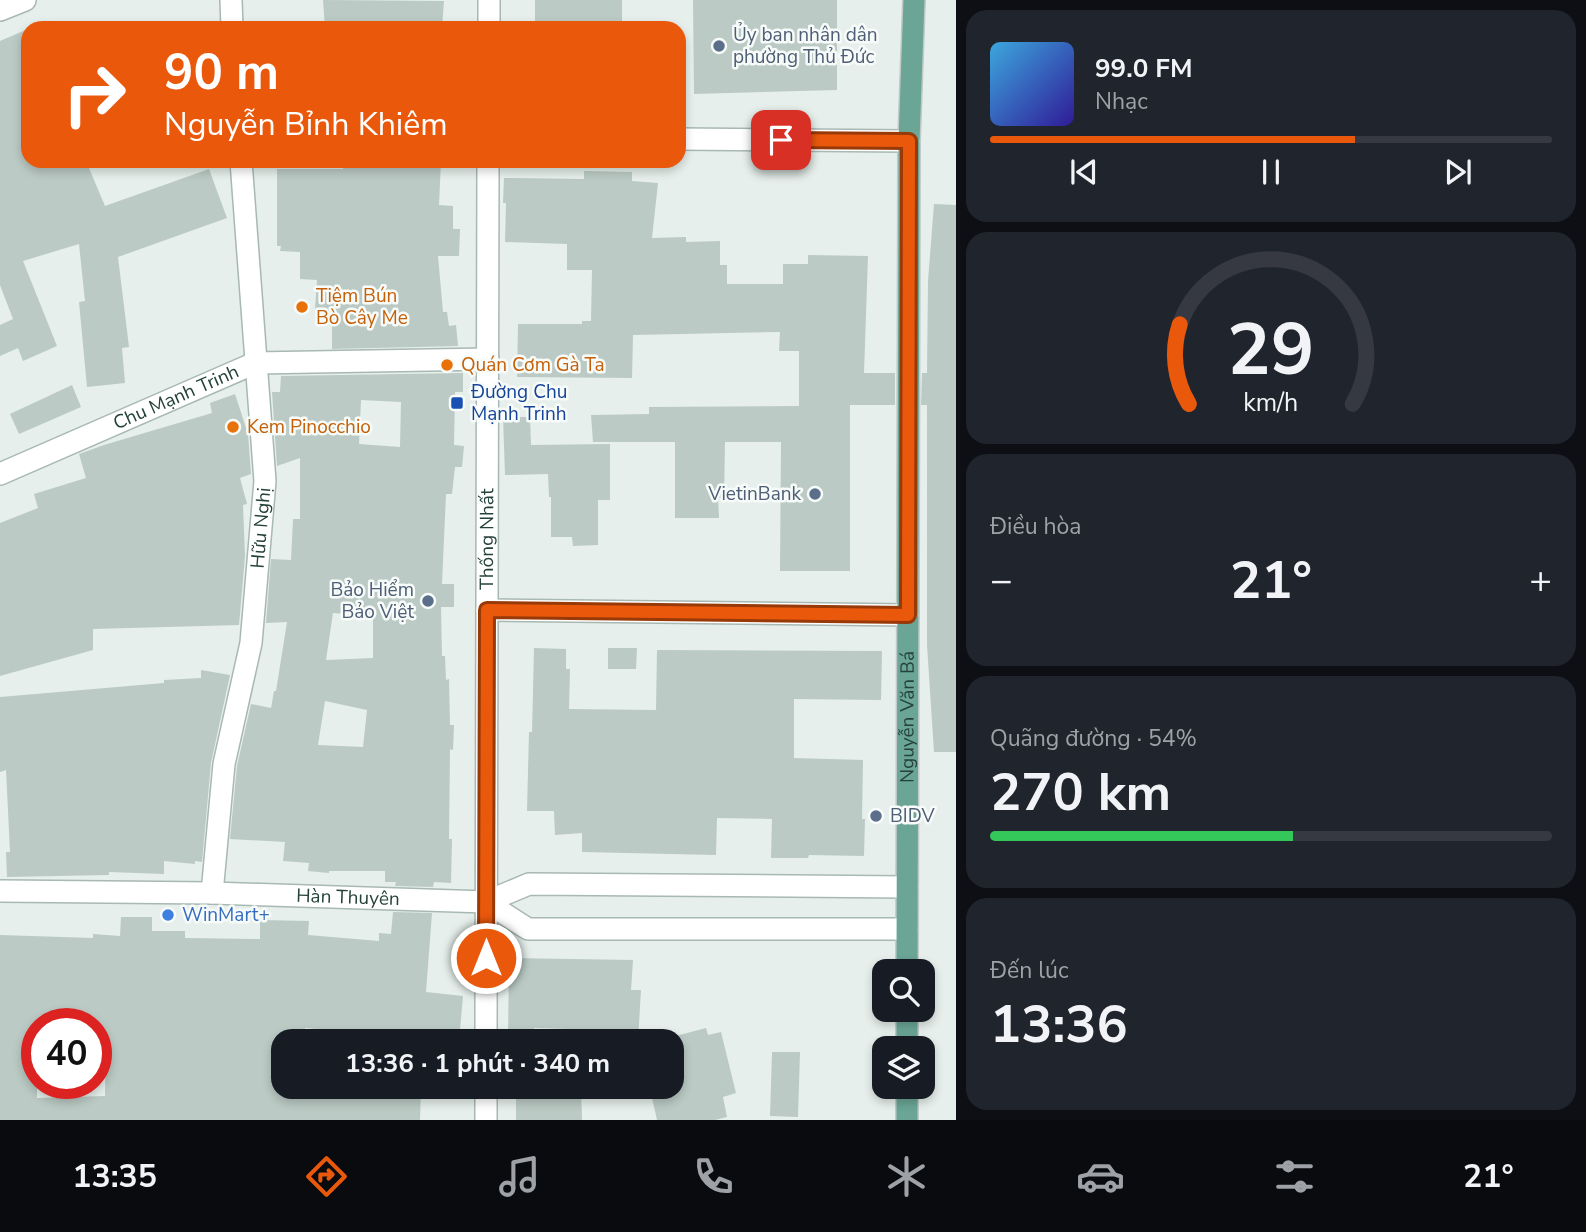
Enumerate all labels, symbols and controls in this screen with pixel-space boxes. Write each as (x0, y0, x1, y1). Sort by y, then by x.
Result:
place label: Ủy ban nhân dân phường Thủ Đức (733, 22, 878, 70)
marker: Ủy ban nhân dân phường Thủ Đức (711, 38, 727, 54)
text: 90 m (164, 39, 279, 106)
icon: right (49, 49, 140, 140)
text: 99.0 FM (1095, 51, 1192, 86)
text: Nhạc (1095, 86, 1148, 117)
text: Nguyễn Bỉnh Khiêm (164, 103, 448, 146)
pin (751, 110, 811, 170)
icon: arrive (762, 121, 800, 159)
icon: previous (1065, 153, 1103, 191)
icon: pause (1252, 153, 1290, 191)
icon: next (1439, 153, 1477, 191)
place label: Tiệm Bún Bò Cây Me (316, 283, 408, 331)
marker: Tiệm Bún Bò Cây Me (294, 299, 310, 315)
text: 29 (1227, 300, 1315, 400)
place label: Quán Cơm Gà Ta (461, 352, 605, 378)
marker: Quán Cơm Gà Ta (439, 357, 455, 373)
street label: Chu Mạnh Trinh (109, 359, 243, 436)
place label: Đường Chu Mạnh Trinh (470, 379, 567, 427)
text: km/h (1243, 386, 1299, 420)
marker: Đường Chu Mạnh Trinh (449, 395, 465, 411)
place label: Kem Pinocchio (247, 414, 371, 440)
marker: Kem Pinocchio (225, 419, 241, 435)
place label: VietinBank (707, 481, 801, 507)
street label: Hữu Nghị (244, 486, 277, 569)
marker: VietinBank (807, 486, 823, 502)
street label: Thống Nhất (474, 488, 500, 590)
text: Điều hòa (990, 511, 1082, 542)
text: 21° (1230, 545, 1312, 616)
text: − (990, 555, 1013, 606)
text: + (1529, 555, 1552, 606)
place label: Bảo Hiểm Bảo Việt (330, 577, 414, 625)
marker: Bảo Hiểm Bảo Việt (420, 593, 436, 609)
street label: Nguyễn Văn Bá (894, 651, 921, 783)
text: Quãng đường · 54% (990, 723, 1197, 754)
text: 270 km (990, 757, 1171, 828)
place label: BIDV (890, 803, 935, 829)
marker: BIDV (868, 808, 884, 824)
street label: Hàn Thuyên (296, 883, 400, 912)
place label: WinMart+ (182, 902, 270, 928)
marker: WinMart+ (160, 907, 176, 923)
position arrow (449, 921, 523, 995)
text: Đến lúc (990, 955, 1069, 986)
map controls (872, 959, 935, 1099)
button: search (872, 959, 935, 1022)
text: 13:36 (990, 989, 1128, 1060)
speed limit sign: 40 (21, 1008, 112, 1099)
button: layers (872, 1036, 935, 1099)
text: 13:36 · 1 phút · 340 m (345, 1046, 610, 1081)
icon: directions (302, 1152, 351, 1201)
icon: music (495, 1152, 544, 1201)
icon: phone (689, 1152, 738, 1201)
icon: climate (882, 1152, 931, 1201)
icon: car (1076, 1152, 1125, 1201)
icon: filters (1270, 1152, 1319, 1201)
text: 13:35 (72, 1155, 157, 1198)
text: 21° (1463, 1155, 1514, 1198)

